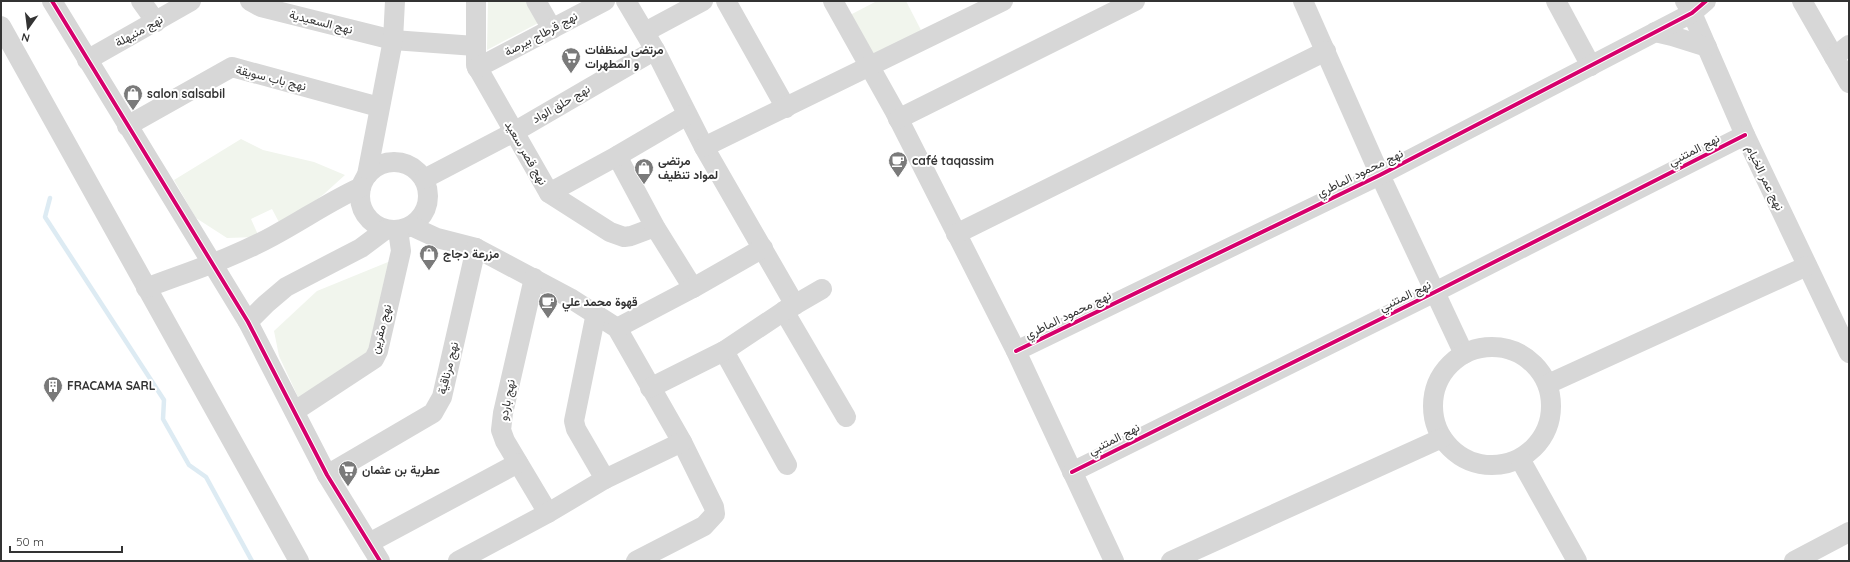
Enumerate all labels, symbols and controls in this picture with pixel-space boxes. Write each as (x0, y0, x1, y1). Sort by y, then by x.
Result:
street label: نهج السعيدية (287, 6, 354, 39)
north arrow (8, 8, 48, 48)
street label: نهج قرطاج بيرصة (502, 8, 581, 61)
street label: نهج منيهلة (112, 11, 166, 52)
text: N (20, 30, 31, 45)
place label: مرتضى لمنظفات و المطهرات (585, 42, 664, 72)
supermarket icon: مرتضى لمنظفات و المطهرات (560, 46, 582, 74)
street label: نهج باب سويقة (234, 62, 308, 95)
street label: نهج حلق الواد (529, 81, 593, 128)
shop icon: salon salsabil (122, 83, 144, 111)
place label: salon salsabil (147, 86, 225, 101)
street label: نهج قصر سعيد (500, 118, 551, 189)
street label: نهج المتنبي (1666, 130, 1723, 172)
street label: نهج عمر الخيام (1741, 143, 1788, 214)
street label: نهج محمود الماطري (1314, 145, 1407, 203)
cafe icon: café taqassim (887, 150, 909, 178)
place label: مرتضى لمواد تنظيف (658, 153, 718, 183)
place label: café taqassim (912, 153, 994, 168)
shop icon: مرتضى لمواد تنظيف (633, 157, 655, 185)
shop icon: مزرعة دجاج (418, 243, 440, 271)
place label: مزرعة دجاج (443, 246, 500, 262)
street label: نهج المتنبي (1376, 277, 1434, 317)
street label: نهج محمود الماطري (1022, 287, 1115, 345)
cafe icon: قهوة محمد علي (537, 291, 559, 319)
place label: قهوة محمد علي (562, 294, 638, 312)
street label: نهج مقرين (367, 302, 396, 356)
street label: نهج مرناقية (434, 340, 463, 396)
building icon: FRACAMA SARL (42, 375, 64, 403)
place label: FRACAMA SARL (67, 378, 156, 393)
street label: نهج باردو (495, 378, 520, 422)
street label: نهج المتنبي (1086, 419, 1143, 461)
supermarket icon: عطرية بن عثمان (337, 459, 359, 487)
place label: عطرية بن عثمان (362, 462, 440, 478)
scale bar (10, 528, 122, 554)
text: 50 m (16, 534, 44, 549)

